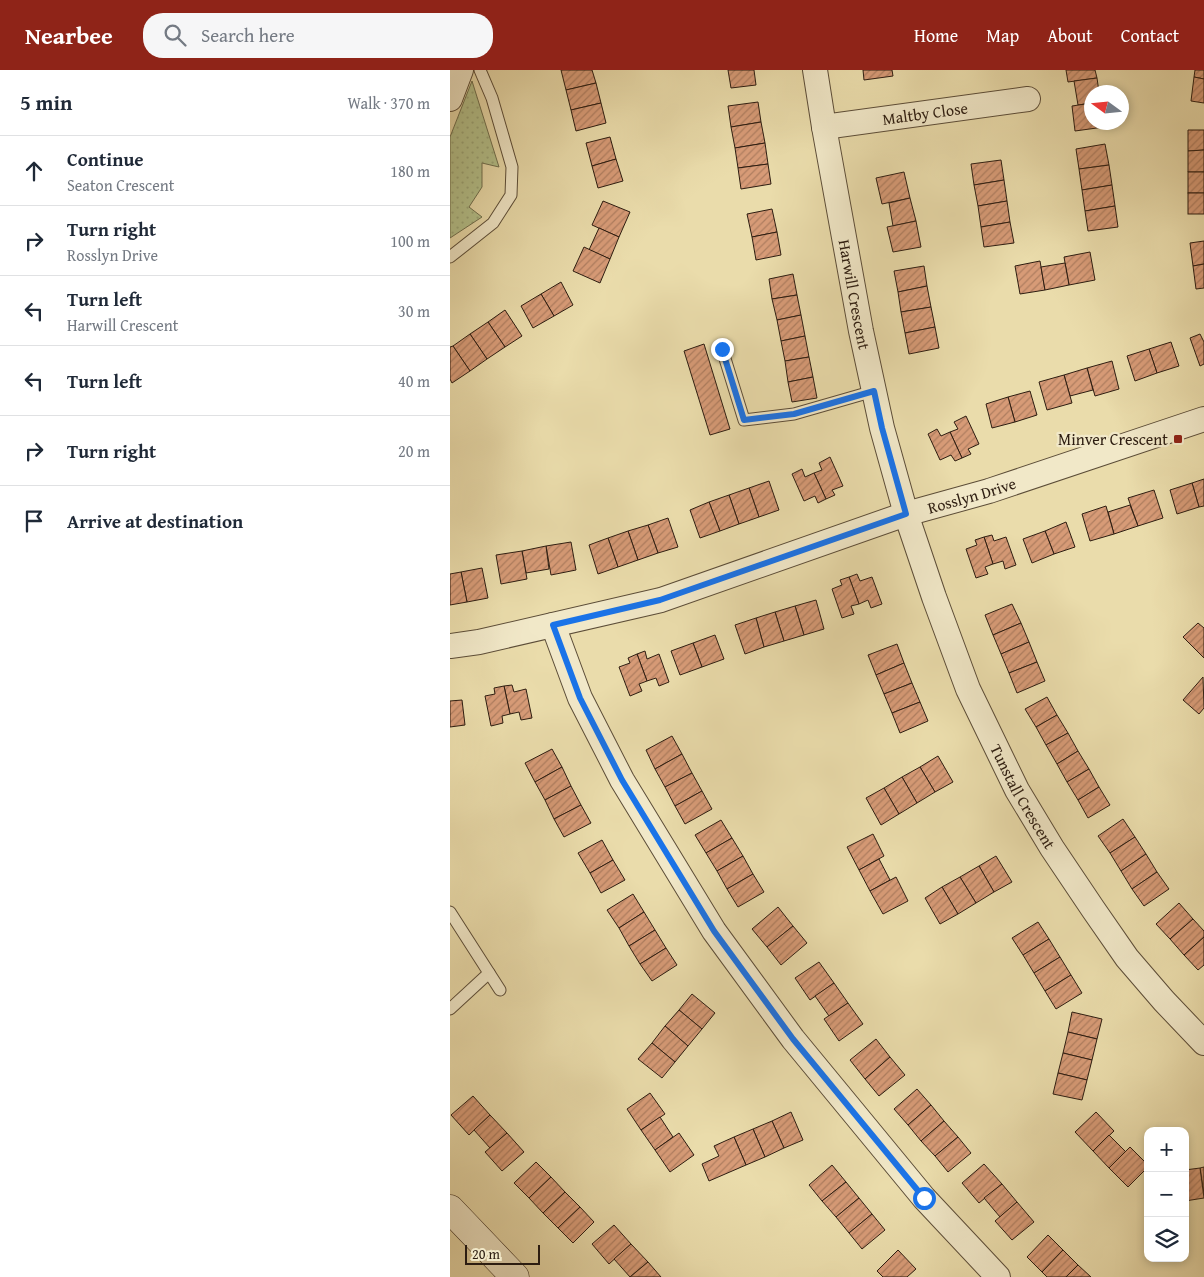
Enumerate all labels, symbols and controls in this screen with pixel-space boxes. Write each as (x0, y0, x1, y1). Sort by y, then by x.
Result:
search box (143, 13, 493, 58)
text: Nearbee (25, 18, 113, 53)
icon: search (161, 21, 189, 49)
text: Search here (201, 21, 295, 49)
text: Home (914, 22, 958, 49)
text: Map (986, 22, 1019, 49)
text: About (1047, 22, 1093, 49)
text: Contact (1121, 22, 1179, 49)
north arrow (1084, 85, 1129, 130)
text: 5 min (20, 87, 72, 118)
text: Walk · 370 m (347, 91, 430, 115)
street label: Maltby Close (881, 95, 969, 131)
text: Continue (67, 145, 144, 173)
icon: ahead (20, 157, 48, 185)
text: 180 m (390, 159, 430, 183)
text: Seaton Crescent (67, 173, 174, 197)
text: Turn right (67, 215, 156, 243)
icon: right (20, 227, 48, 255)
text: 100 m (390, 229, 430, 253)
street label: Harwill Crescent (833, 238, 877, 352)
text: Rosslyn Drive (67, 243, 158, 267)
text: Turn left (67, 285, 142, 313)
icon: left (20, 297, 48, 325)
text: 30 m (398, 299, 430, 323)
text: Harwill Crescent (67, 313, 178, 337)
route end (711, 338, 734, 361)
icon: left (20, 367, 48, 395)
text: Turn left (67, 367, 142, 395)
text: 40 m (398, 369, 430, 393)
place label: Minver Crescent (1058, 427, 1168, 451)
marker: Minver Crescent (1172, 433, 1184, 445)
icon: right (20, 437, 48, 465)
text: Turn right (67, 437, 156, 465)
text: 20 m (398, 439, 430, 463)
street label: Rosslyn Drive (925, 471, 1019, 519)
icon: arrive (20, 507, 48, 535)
text: Arrive at destination (67, 507, 243, 535)
street label: Tunstall Crescent (984, 740, 1062, 854)
map controls (1144, 1127, 1189, 1262)
button: + (1144, 1127, 1189, 1172)
button: − (1144, 1172, 1189, 1217)
route start (913, 1187, 936, 1210)
button: layers (1144, 1217, 1189, 1262)
scale bar (465, 1242, 540, 1265)
text: 20 m (472, 1244, 500, 1264)

